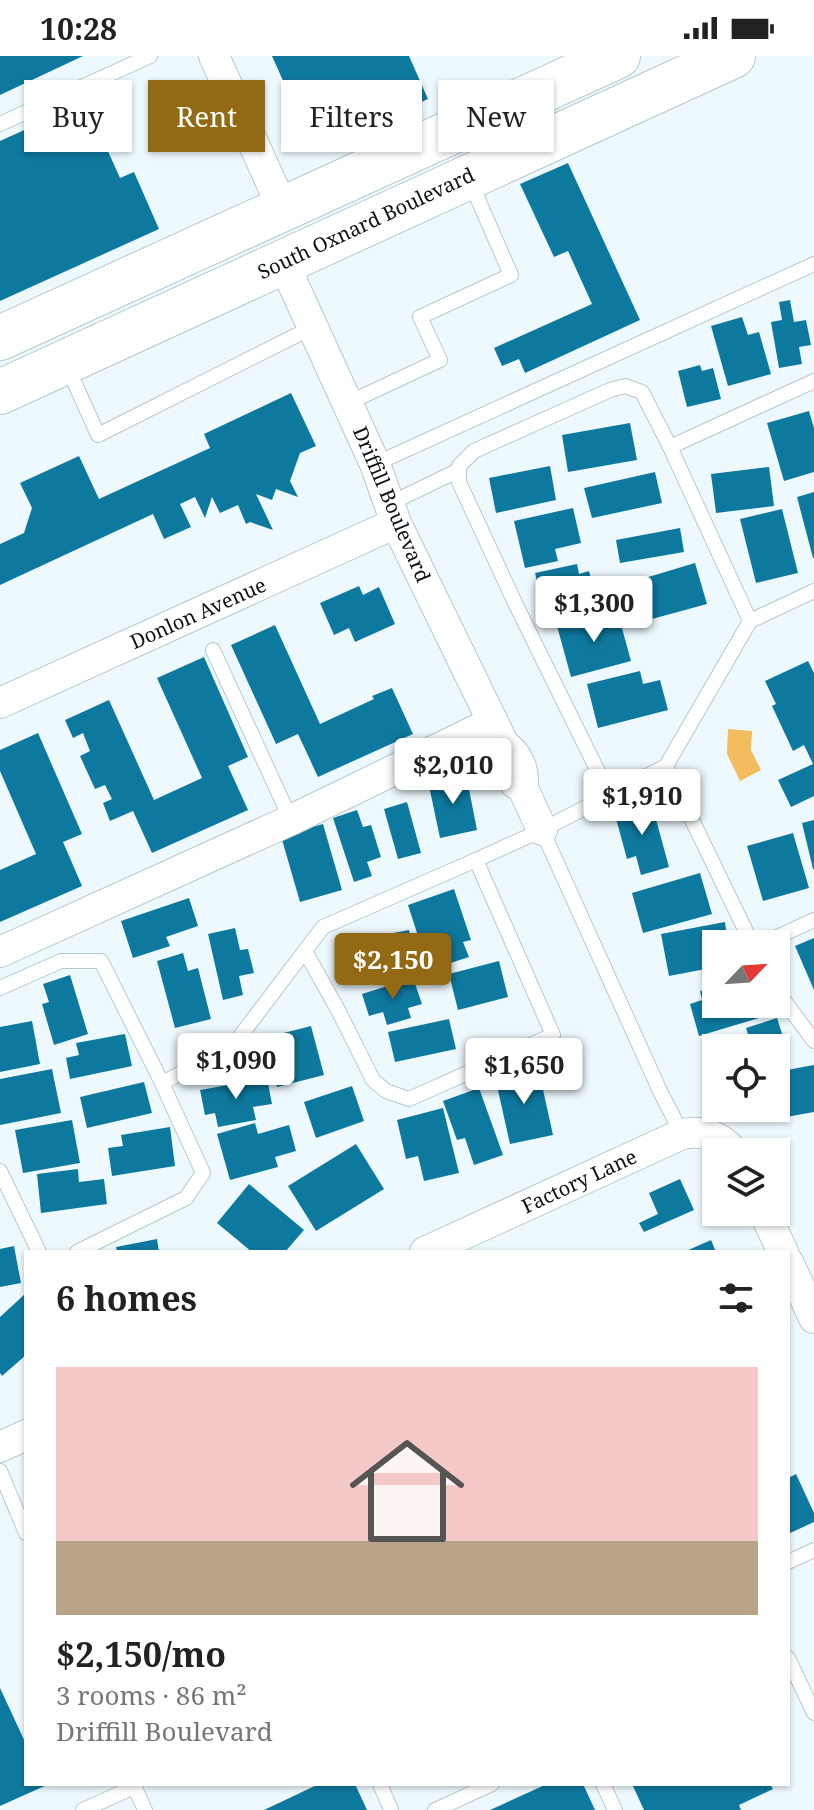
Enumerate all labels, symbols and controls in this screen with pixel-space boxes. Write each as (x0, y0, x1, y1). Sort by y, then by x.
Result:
text: 10:28 (40, 8, 117, 49)
chip: Buy (24, 80, 132, 152)
chip: Rent (148, 80, 265, 152)
chip: Filters (281, 80, 422, 152)
chip: New (438, 80, 554, 152)
street label: South Oxnard Boulevard (253, 161, 479, 285)
street label: Driffill Boulevard (347, 422, 437, 586)
street label: Donlon Avenue (126, 571, 270, 655)
pin: $1,300 (529, 576, 659, 644)
text: $1,300 (553, 584, 635, 620)
pin: $2,010 (388, 738, 518, 806)
text: $2,010 (412, 746, 494, 782)
pin: $1,910 (577, 769, 707, 837)
text: $1,910 (601, 777, 683, 813)
north arrow (702, 930, 790, 1018)
map controls (702, 930, 790, 1226)
pin: $2,150 (328, 933, 458, 1001)
text: $2,150 (352, 941, 434, 977)
pin: $1,090 (171, 1033, 301, 1101)
button: locate (702, 1034, 790, 1122)
pin: $1,650 (459, 1038, 589, 1106)
text: $1,090 (195, 1041, 277, 1077)
text: $1,650 (483, 1046, 565, 1082)
button: layers (702, 1138, 790, 1226)
street label: Factory Lane (517, 1143, 641, 1219)
text: 6 homes (56, 1275, 197, 1321)
icon: filters (714, 1276, 758, 1320)
icon: home (335, 1419, 479, 1563)
text: $2,150/mo (56, 1631, 226, 1677)
text: 3 rooms · 86 m² (56, 1677, 247, 1713)
text: Driffill Boulevard (56, 1713, 273, 1749)

